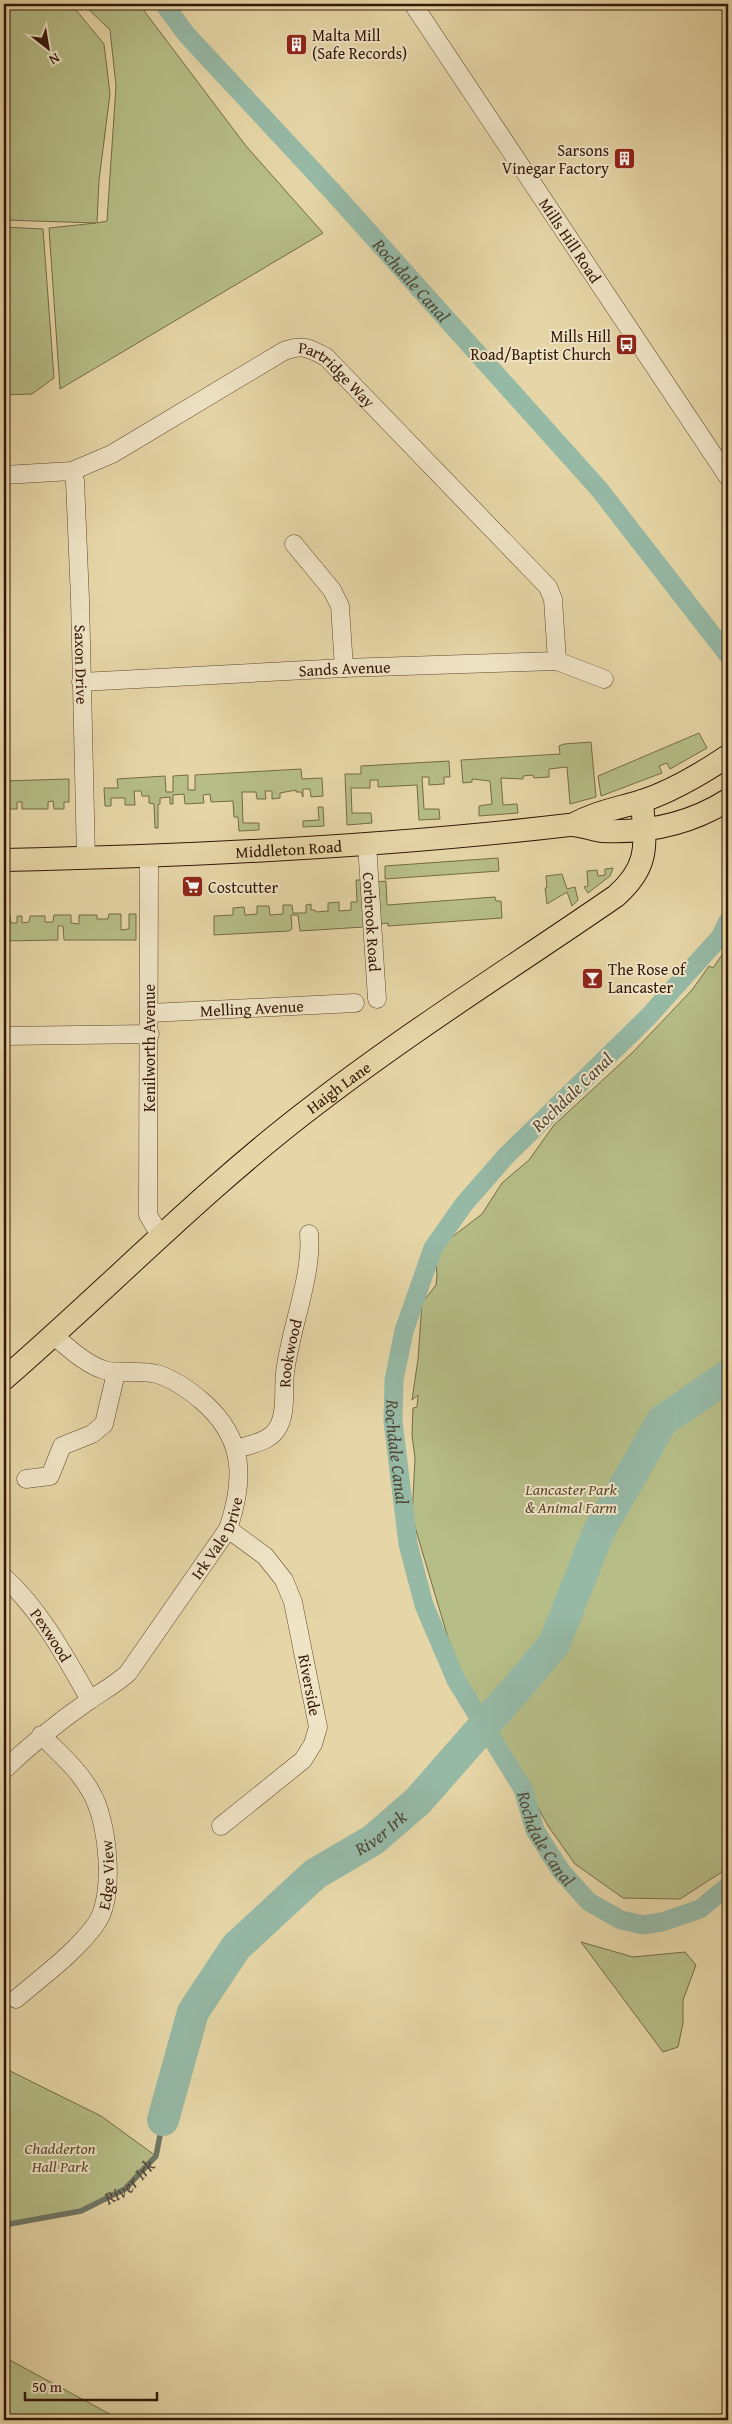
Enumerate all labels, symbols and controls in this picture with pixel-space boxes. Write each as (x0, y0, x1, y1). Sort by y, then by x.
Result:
north arrow (22, 22, 72, 72)
place label: Malta Mill (Safe Records) (312, 23, 407, 65)
building icon: Malta Mill (Safe Records) (284, 32, 308, 56)
text: N (45, 48, 64, 70)
place label: Sarsons Vinegar Factory (502, 138, 609, 180)
building icon: Sarsons Vinegar Factory (613, 147, 637, 171)
street label: Mills Hill Road (533, 193, 608, 288)
water label: Rochdale Canal (366, 231, 457, 328)
place label: Mills Hill Road/Baptist Church (471, 324, 612, 366)
bus stop icon: Mills Hill Road/Baptist Church (615, 333, 639, 357)
street label: Partridge Way (297, 335, 381, 413)
street label: Saxon Drive (69, 624, 94, 705)
street label: Sands Avenue (298, 654, 391, 682)
street label: Middleton Road (235, 834, 343, 864)
street label: Corbrook Road (357, 871, 387, 973)
supermarket icon: Costcutter (180, 875, 204, 899)
place label: Costcutter (208, 875, 278, 899)
place label: The Rose of Lancaster (608, 957, 687, 999)
bar icon: The Rose of Lancaster (580, 966, 604, 990)
street label: Kenilworth Avenue (137, 984, 161, 1112)
street label: Melling Avenue (199, 994, 304, 1023)
water label: Rochdale Canal (524, 1046, 619, 1139)
street label: Haigh Lane (301, 1055, 376, 1119)
street label: Rookwood (272, 1316, 308, 1388)
water label: Rochdale Canal (379, 1398, 417, 1506)
park label: Lancaster Park & Animal Farm (524, 1477, 617, 1519)
street label: Irk Vale Drive (185, 1495, 248, 1584)
street label: Pexwood (25, 1603, 78, 1667)
street label: Riverside (292, 1652, 328, 1718)
water label: Rochdale Canal (510, 1786, 582, 1892)
water label: River Irk (348, 1803, 413, 1862)
street label: Edge View (91, 1838, 120, 1913)
park label: Chadderton Hall Park (24, 2136, 96, 2178)
water label: River Irk (98, 2152, 161, 2212)
scale bar (25, 2369, 158, 2401)
text: 50 m (32, 2376, 63, 2397)

